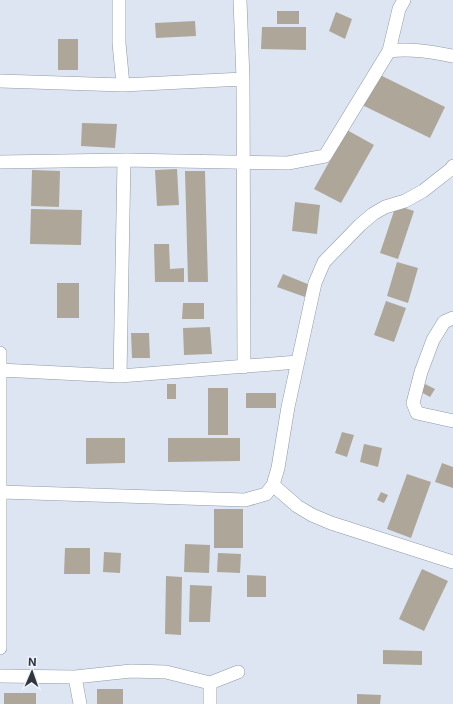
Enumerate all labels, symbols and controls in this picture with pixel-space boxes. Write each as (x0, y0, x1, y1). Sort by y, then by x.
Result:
north arrow (12, 652, 52, 692)
text: N (28, 655, 37, 669)

